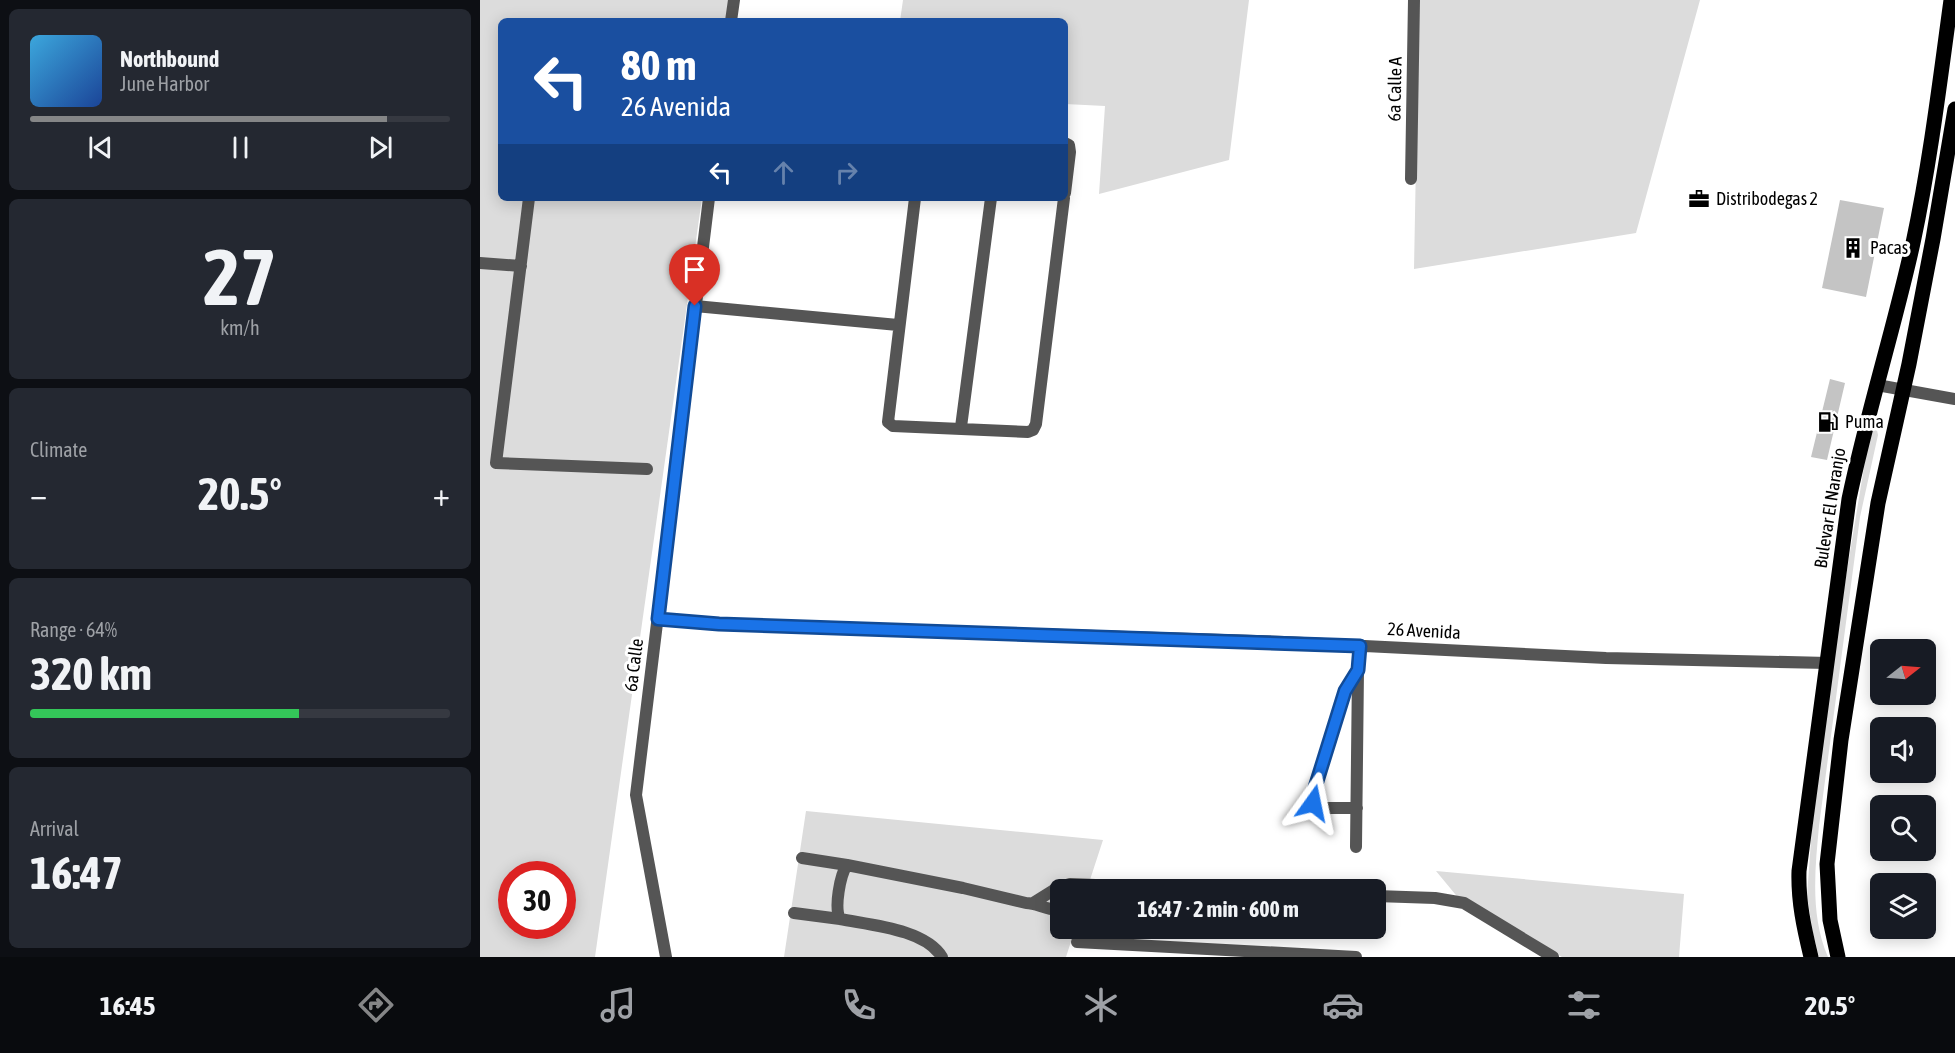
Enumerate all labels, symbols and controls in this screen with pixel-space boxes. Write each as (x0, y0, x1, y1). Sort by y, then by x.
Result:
text: 80 m (621, 41, 696, 89)
icon: left (522, 42, 600, 120)
text: Northbound (120, 46, 219, 72)
street label: 6a Calle A (1383, 56, 1406, 121)
text: June Harbor (120, 72, 209, 95)
text: 26 Avenida (621, 91, 731, 122)
icon: previous (84, 131, 117, 164)
icon: pause (224, 131, 257, 164)
icon: next (364, 131, 397, 164)
icon: left (704, 156, 737, 189)
icon: ahead (767, 156, 800, 189)
icon: right (830, 156, 863, 189)
office icon: Distribodegas 2 (1687, 187, 1711, 211)
place label: Distribodegas 2 (1716, 188, 1818, 209)
text: 27 (203, 232, 277, 322)
building icon: Pacas (1841, 236, 1865, 260)
place label: Pacas (1870, 237, 1908, 258)
pin (669, 244, 720, 306)
icon: arrive (678, 253, 711, 286)
text: km/h (220, 316, 260, 339)
fuel station icon: Puma (1816, 410, 1840, 434)
place label: Puma (1845, 411, 1884, 432)
text: Climate (30, 438, 87, 461)
street label: Bulevar El Naranjo (1810, 446, 1849, 570)
text: 20.5° (198, 468, 282, 520)
text: − (30, 475, 47, 513)
text: + (433, 475, 450, 513)
text: Range · 64% (30, 618, 117, 641)
street label: 26 Avenida (1387, 618, 1461, 643)
street label: 6a Calle (620, 637, 647, 693)
north arrow (1870, 639, 1936, 705)
map controls (1870, 639, 1936, 939)
text: 320 km (30, 648, 152, 700)
button: sound (1870, 717, 1936, 783)
position arrow (1281, 771, 1345, 835)
button: search (1870, 795, 1936, 861)
text: Arrival (30, 817, 79, 840)
text: 16:47 (30, 847, 123, 899)
speed limit sign: 30 (498, 861, 576, 939)
button: layers (1870, 873, 1936, 939)
text: 16:47 · 2 min · 600 m (1137, 896, 1299, 922)
icon: directions (355, 984, 397, 1026)
icon: music (597, 984, 639, 1026)
icon: phone (838, 984, 880, 1026)
icon: climate (1080, 984, 1122, 1026)
icon: car (1322, 984, 1364, 1026)
icon: filters (1563, 984, 1605, 1026)
text: 16:45 (100, 990, 155, 1021)
text: 20.5° (1805, 990, 1855, 1021)

